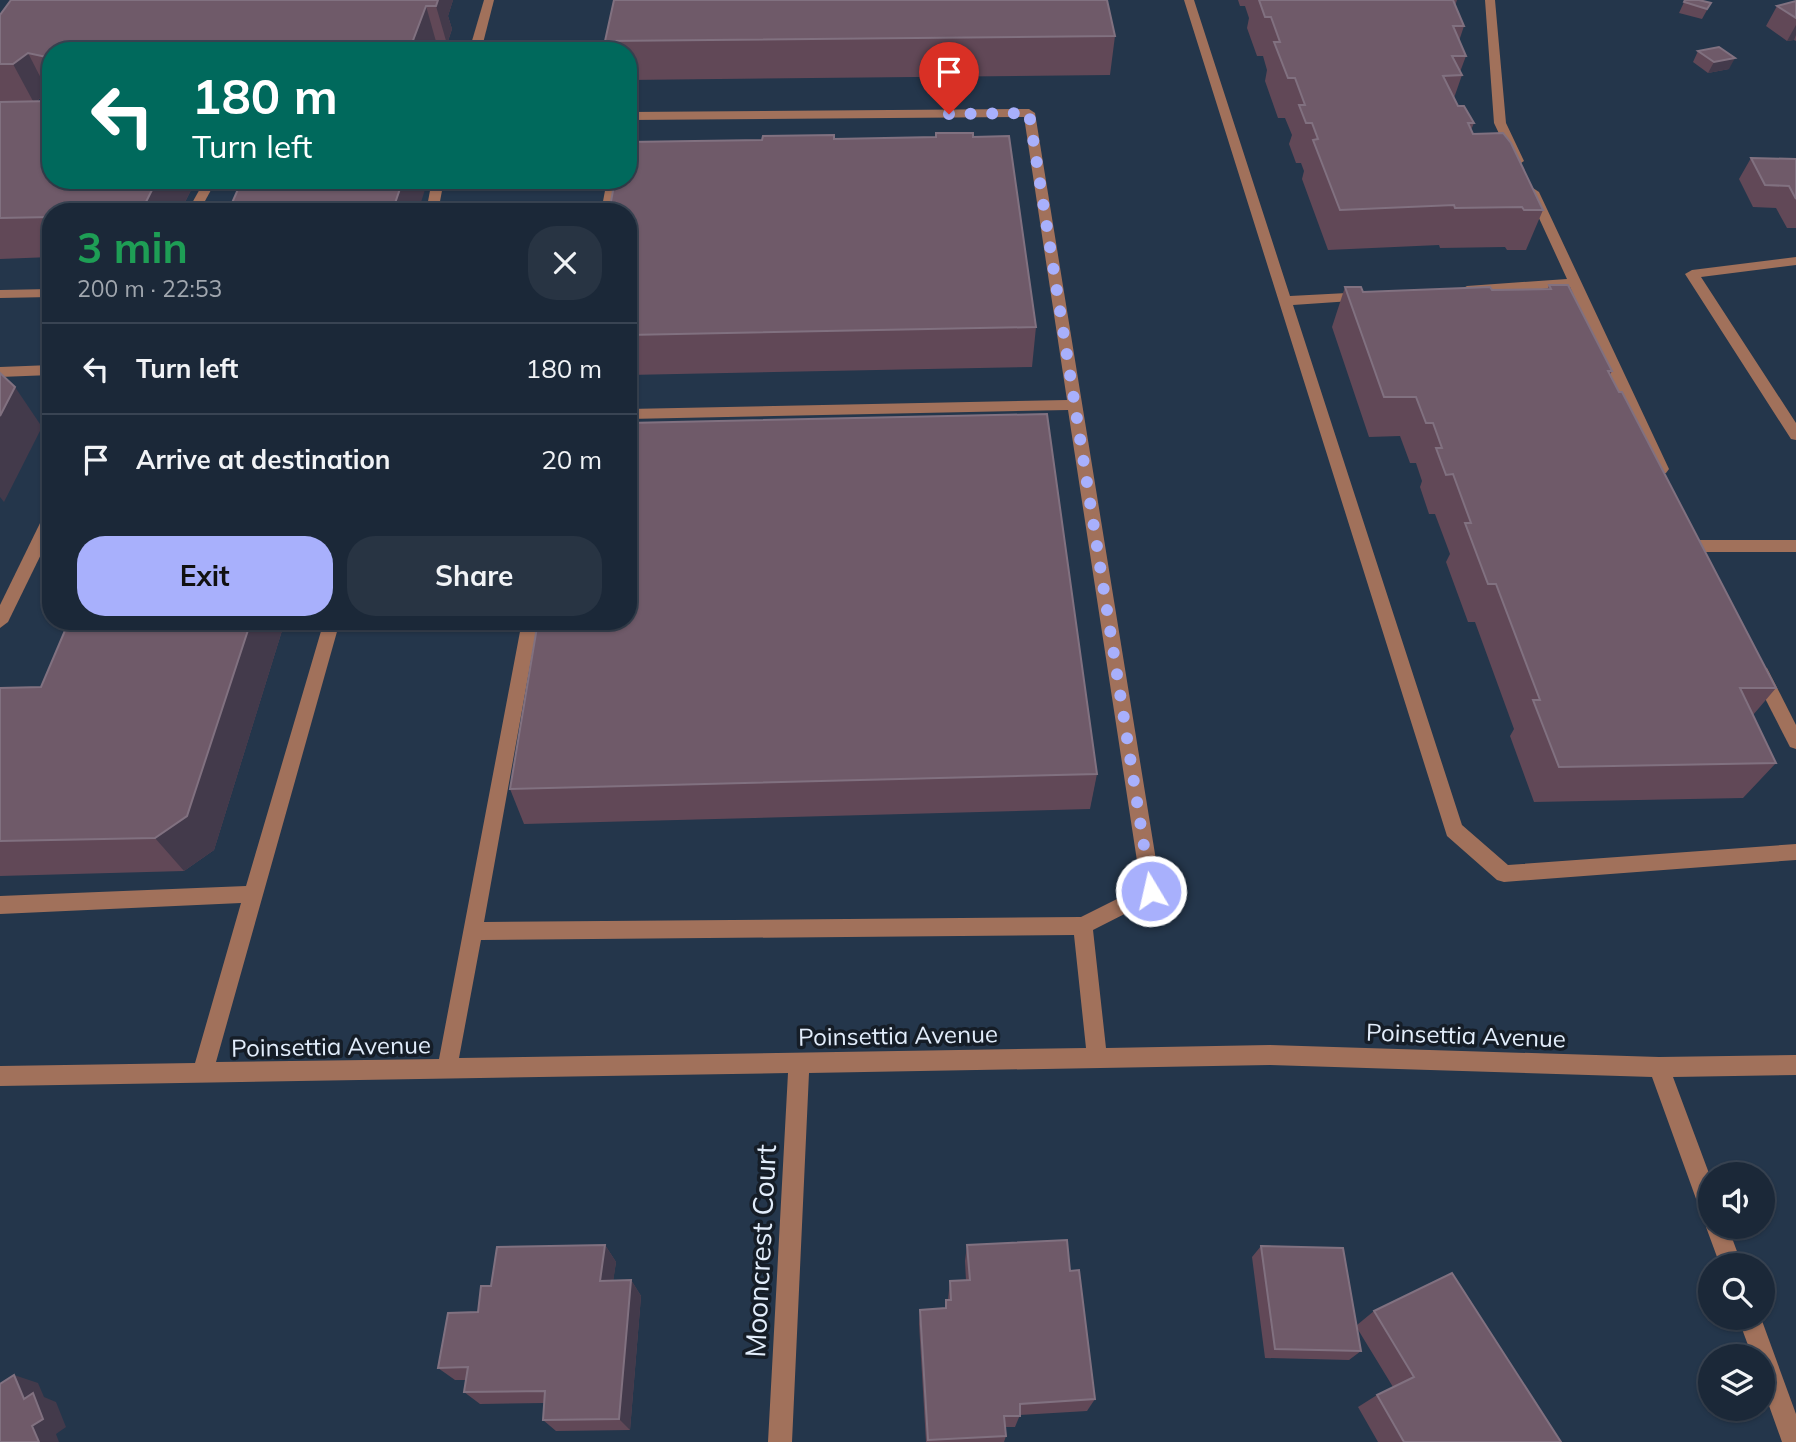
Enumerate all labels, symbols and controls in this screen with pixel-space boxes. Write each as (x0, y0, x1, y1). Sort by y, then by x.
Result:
pin (919, 42, 979, 114)
icon: arrive (930, 53, 968, 91)
text: 180 m (192, 65, 338, 126)
icon: left (77, 70, 168, 161)
text: Turn left (192, 126, 312, 166)
text: 3 min (77, 221, 188, 274)
button: close (528, 226, 602, 300)
text: 200 m · 22:53 (77, 274, 222, 303)
icon: left (77, 350, 115, 388)
text: Turn left (136, 352, 238, 385)
text: 180 m (526, 352, 602, 385)
icon: arrive (77, 441, 115, 479)
text: Arrive at destination (136, 443, 391, 476)
text: 20 m (541, 443, 602, 476)
button: Exit (77, 536, 333, 616)
button: Share (347, 536, 602, 616)
position arrow (1114, 854, 1188, 928)
street label: Poinsettia Avenue (1366, 1017, 1566, 1053)
street label: Poinsettia Avenue (798, 1018, 998, 1052)
street label: Poinsettia Avenue (231, 1029, 431, 1063)
street label: Mooncrest Court (737, 1143, 783, 1358)
map controls (1698, 1162, 1775, 1421)
button: sound (1698, 1162, 1775, 1239)
button: search (1698, 1253, 1775, 1330)
button: layers (1698, 1344, 1775, 1421)

